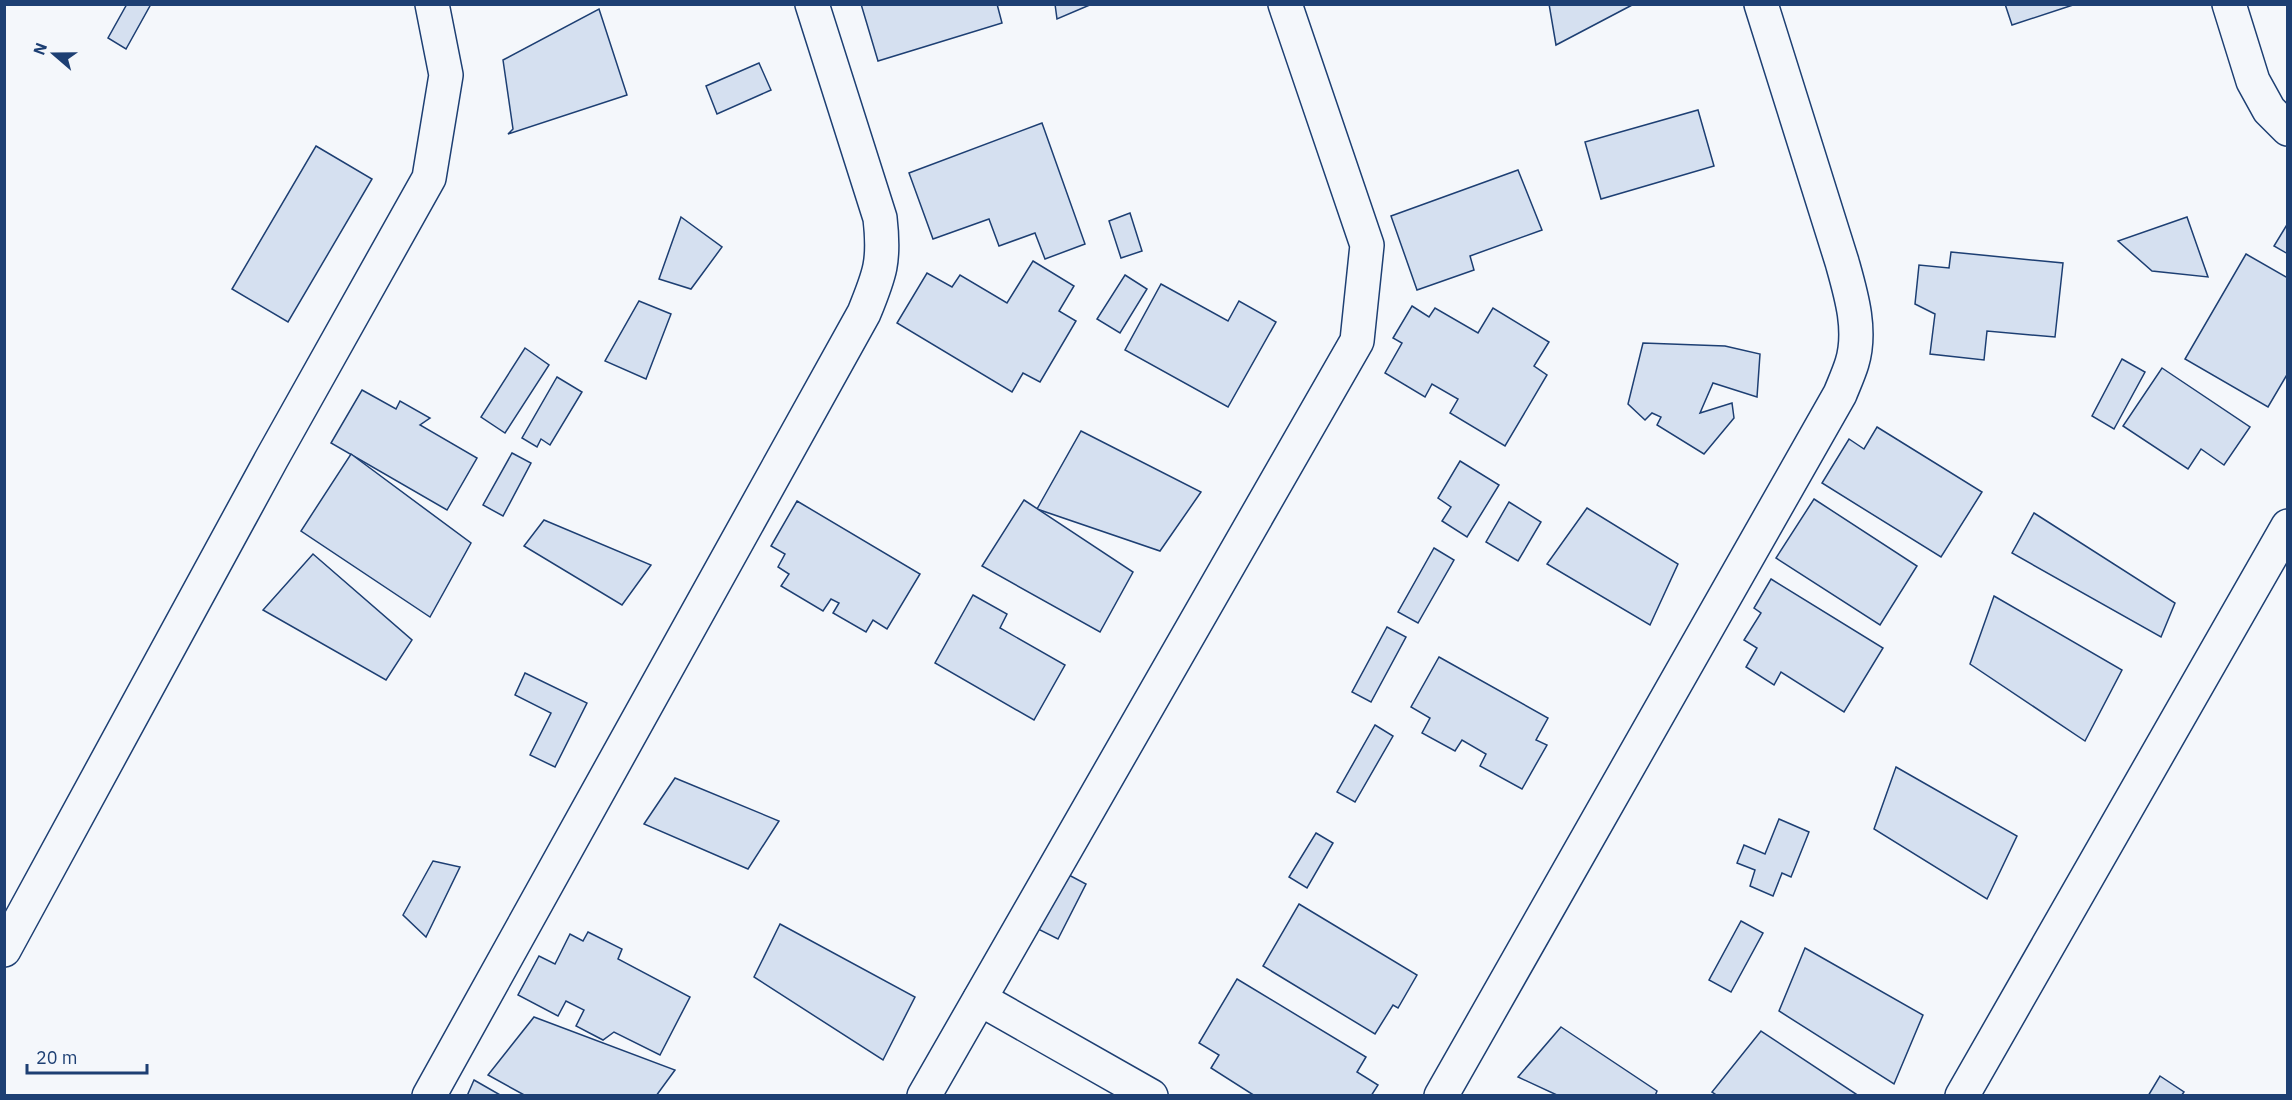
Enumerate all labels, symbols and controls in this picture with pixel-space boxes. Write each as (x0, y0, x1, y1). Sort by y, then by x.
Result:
north arrow (24, 24, 84, 84)
text: N (29, 40, 51, 58)
scale bar (27, 1037, 147, 1075)
text: 20 m (36, 1046, 78, 1069)

